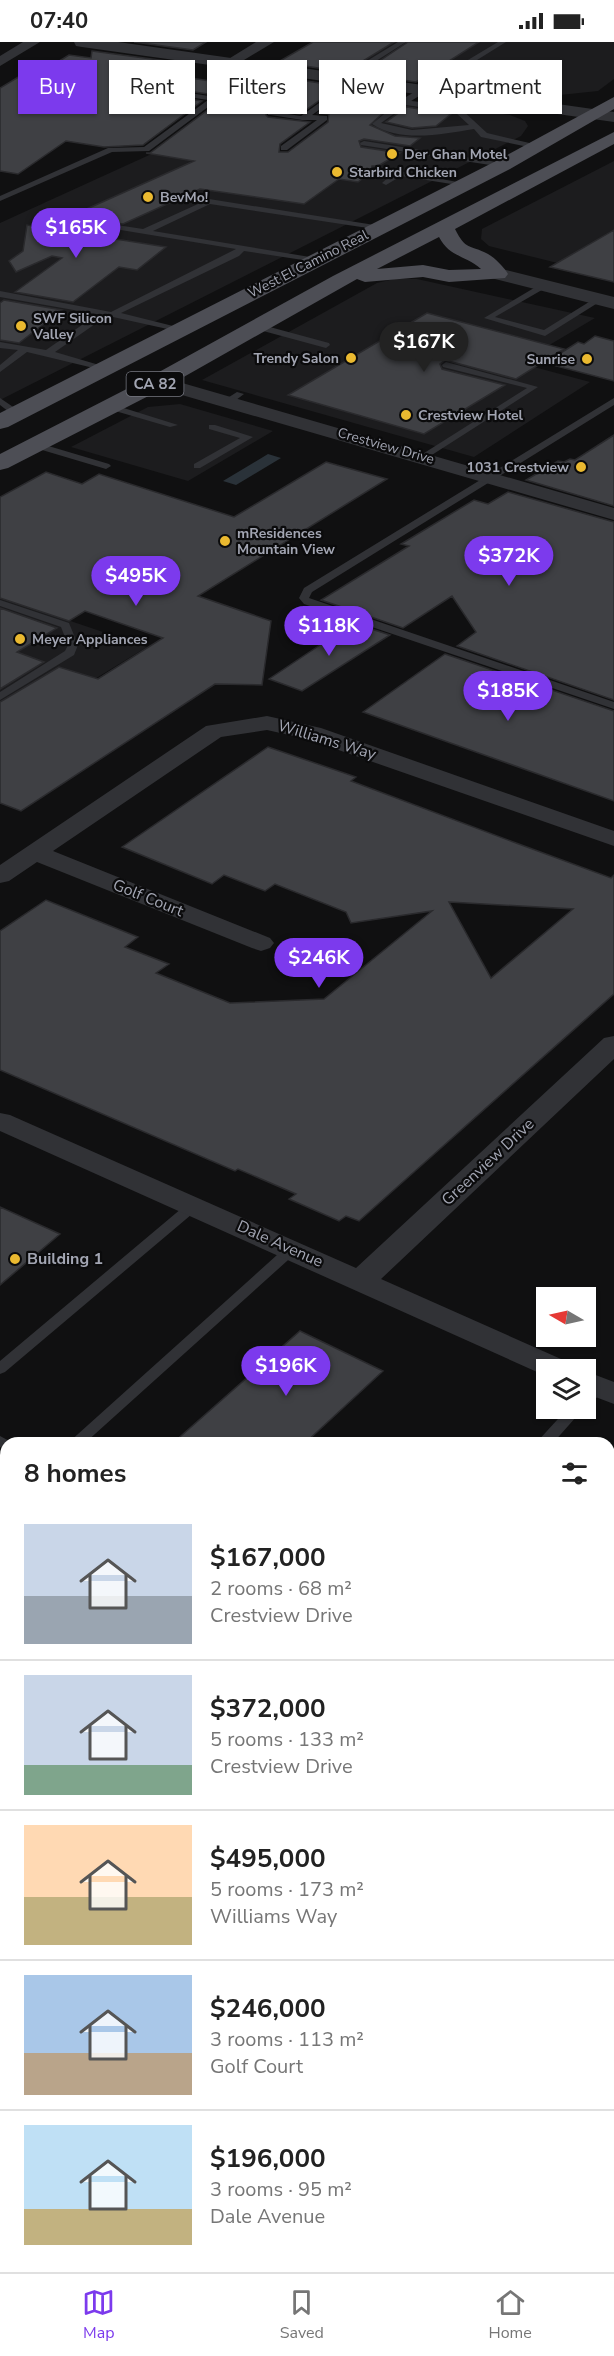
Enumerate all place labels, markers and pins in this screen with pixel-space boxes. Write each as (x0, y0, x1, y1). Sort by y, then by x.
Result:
place label: Der Ghan Motel (404, 145, 508, 164)
marker: Der Ghan Motel (385, 147, 399, 161)
place label: Starbird Chicken (349, 163, 457, 182)
marker: Starbird Chicken (330, 165, 344, 179)
place label: BevMo! (160, 188, 208, 207)
marker: BevMo! (141, 190, 155, 204)
pin: $165K (34, 208, 118, 259)
place label: SWF Silicon Valley (32, 309, 112, 344)
marker: SWF Silicon Valley (14, 319, 28, 333)
pin: $167K (382, 322, 466, 373)
place label: Trendy Salon (254, 349, 339, 368)
place label: Sunrise (526, 350, 575, 369)
marker: Trendy Salon (344, 351, 358, 365)
marker: Sunrise (580, 352, 594, 366)
place label: Crestview Hotel (418, 406, 524, 425)
marker: Crestview Hotel (399, 408, 413, 422)
place label: 1031 Crestview (467, 458, 569, 477)
marker: 1031 Crestview (574, 460, 588, 474)
place label: mResidences Mountain View (237, 524, 335, 559)
marker: mResidences Mountain View (218, 534, 232, 548)
pin: $372K (467, 536, 551, 587)
pin: $495K (94, 556, 178, 607)
pin: $118K (287, 606, 371, 657)
place label: Meyer Appliances (32, 630, 148, 649)
marker: Meyer Appliances (13, 632, 27, 646)
pin: $185K (466, 671, 550, 722)
pin: $246K (277, 938, 361, 989)
place label: Building 1 (27, 1248, 103, 1270)
marker: Building 1 (8, 1252, 22, 1266)
pin: $196K (244, 1346, 328, 1397)

